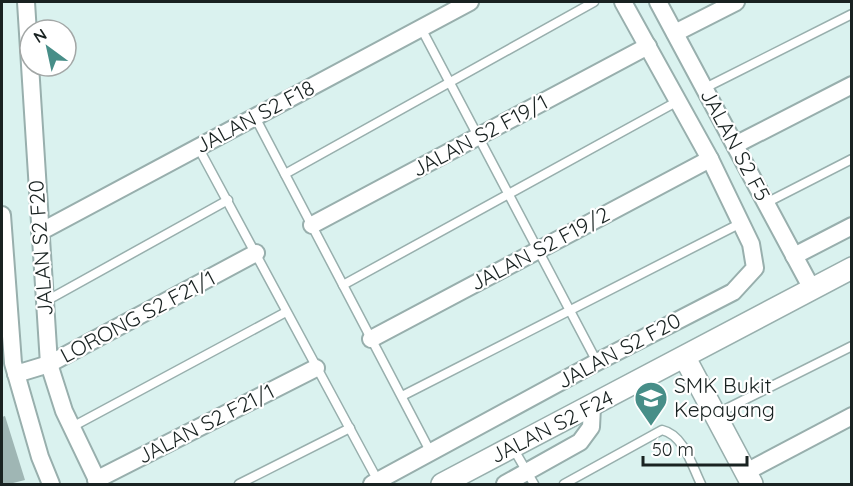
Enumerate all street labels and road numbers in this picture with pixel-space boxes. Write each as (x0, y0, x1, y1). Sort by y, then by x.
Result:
street label: JALAN S2 F18 (190, 74, 319, 158)
street label: JALAN S2 F5 (695, 84, 776, 205)
street label: JALAN S2 F19/1 (407, 88, 552, 182)
street label: JALAN S2 F20 (22, 179, 58, 317)
street label: JALAN S2 F19/2 (465, 200, 614, 296)
street label: LORONG S2 F21/1 (56, 264, 219, 368)
street label: JALAN S2 F20 (552, 307, 685, 394)
street label: JALAN S2 F21/1 (133, 377, 278, 469)
street label: JALAN S2 F24 (486, 384, 617, 468)

